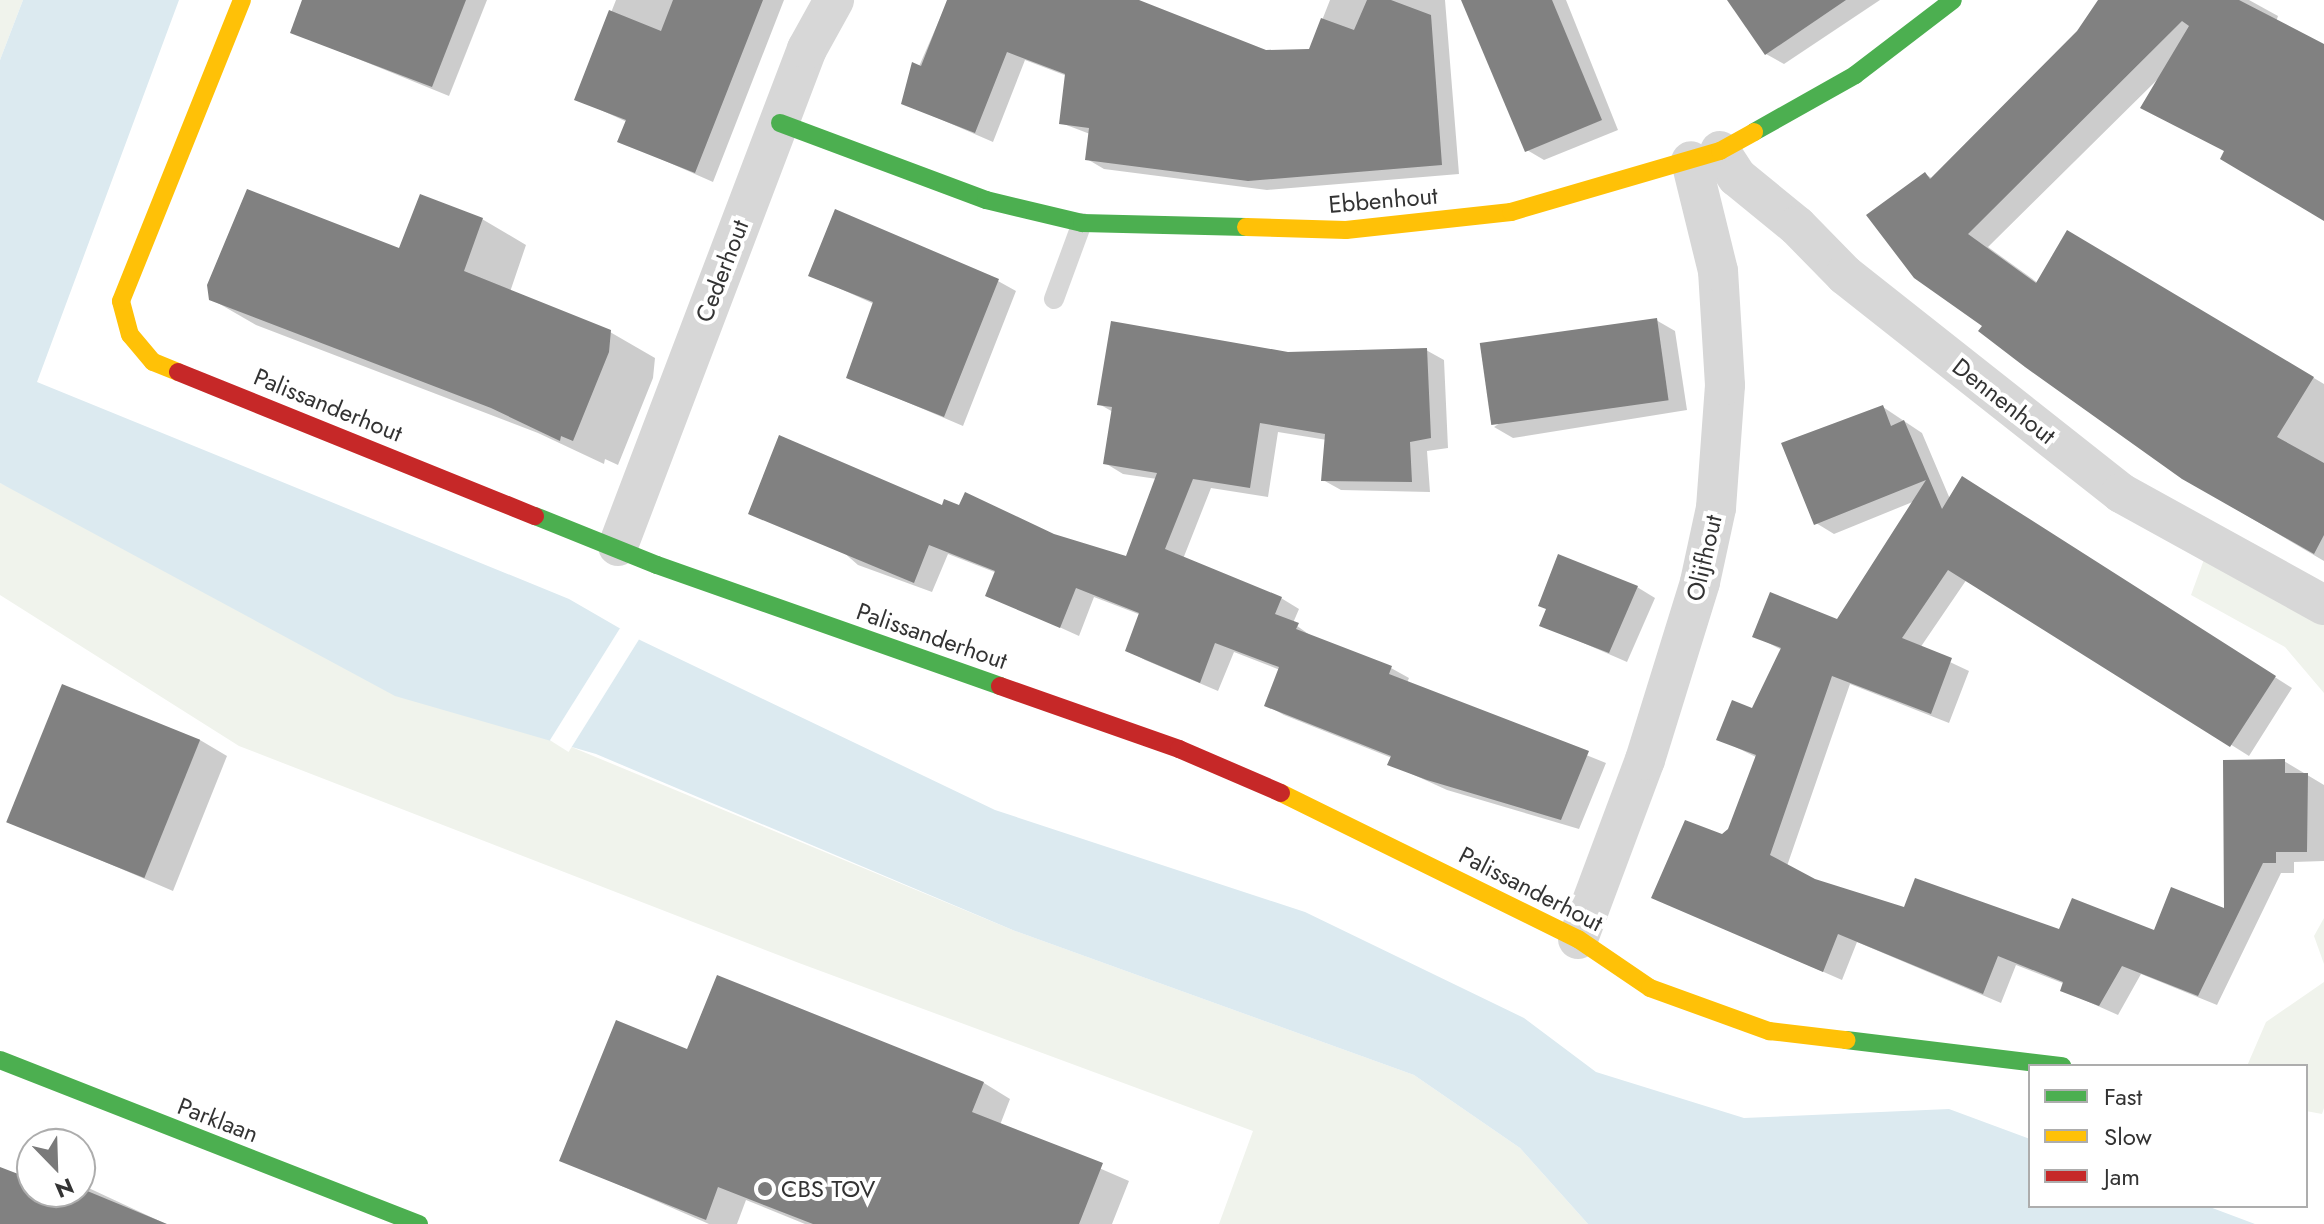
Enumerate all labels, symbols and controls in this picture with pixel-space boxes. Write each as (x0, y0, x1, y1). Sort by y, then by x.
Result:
street label: Ebbenhout (1327, 181, 1439, 219)
street label: Cederhout (689, 216, 755, 326)
street label: Dennenhout (1947, 352, 2061, 450)
street label: Palissanderhout (250, 362, 406, 448)
street label: Olijfhout (1680, 512, 1728, 604)
street label: Palissanderhout (853, 597, 1011, 675)
street label: Palissanderhout (1454, 840, 1608, 938)
legend (2028, 1064, 2308, 1208)
text: Fast (2104, 1079, 2142, 1114)
street label: Parklaan (174, 1092, 262, 1148)
text: Slow (2104, 1119, 2152, 1154)
north arrow (16, 1128, 96, 1208)
text: Jam (2104, 1159, 2140, 1194)
text: N (50, 1170, 79, 1206)
place label: CBS TOV (781, 1175, 875, 1203)
marker: CBS TOV (756, 1180, 774, 1198)

